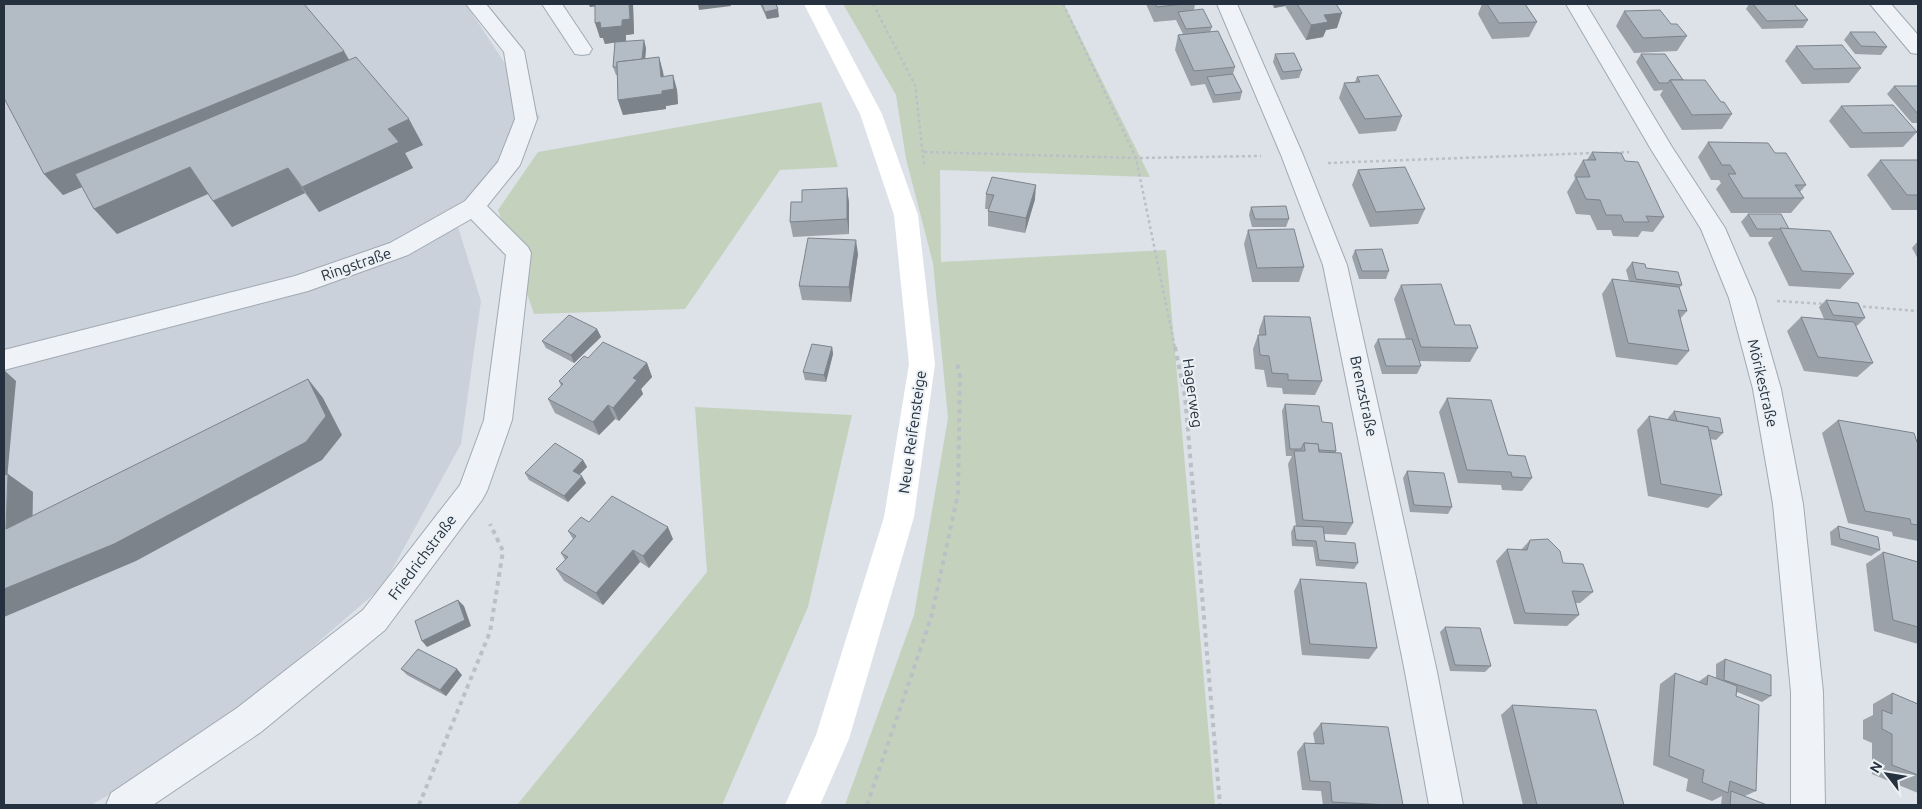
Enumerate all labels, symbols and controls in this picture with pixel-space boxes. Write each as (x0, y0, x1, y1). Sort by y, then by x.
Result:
street label: Ringstraße (319, 244, 393, 284)
street label: Mörikestraße (1745, 337, 1781, 429)
street label: Brenzstraße (1347, 354, 1381, 438)
street label: Hagerweg (1180, 357, 1206, 429)
street label: Neue Reifensteige (895, 369, 929, 495)
street label: Friedrichstraße (385, 511, 459, 603)
north arrow (1862, 749, 1912, 799)
text: N (1866, 759, 1885, 776)

